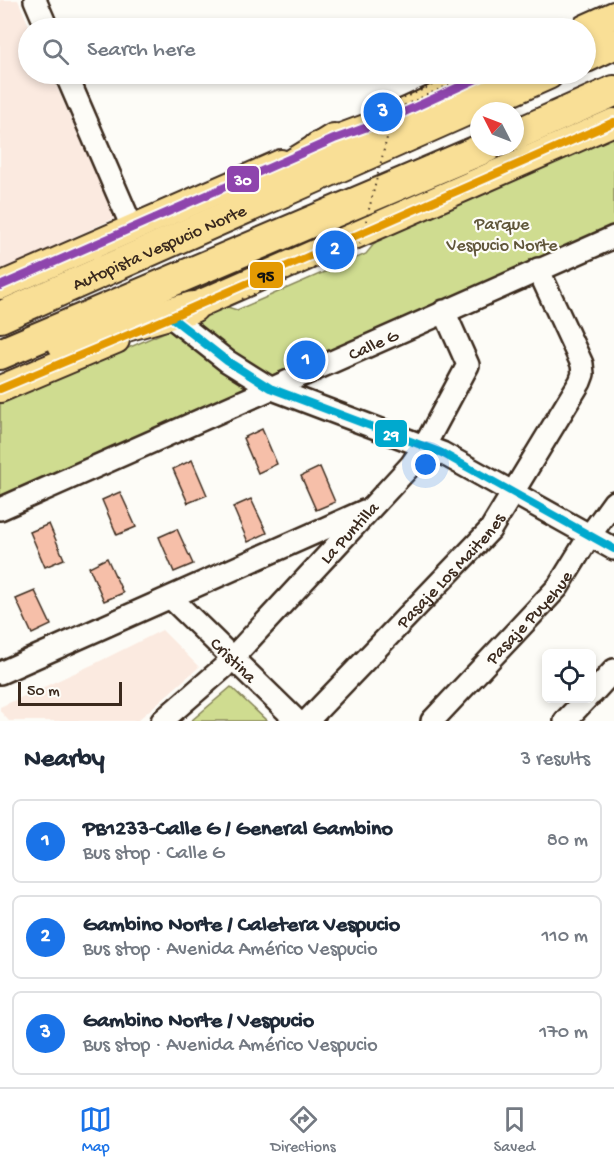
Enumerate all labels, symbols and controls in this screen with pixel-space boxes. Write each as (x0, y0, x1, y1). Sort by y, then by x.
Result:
search box (18, 18, 596, 84)
icon: search (39, 35, 72, 68)
text: Search here (87, 38, 195, 64)
pin: 3 (364, 90, 403, 134)
north arrow (470, 102, 524, 156)
line badge: 30 (226, 165, 260, 193)
text: 30 (233, 173, 252, 192)
street label: Autopista Vespucio Norte (70, 201, 251, 296)
park label: Parque Vespucio Norte (446, 215, 558, 257)
pin: 2 (316, 228, 354, 272)
line badge: 95 (249, 261, 284, 289)
text: 95 (257, 269, 275, 288)
street label: Calle G (346, 326, 403, 366)
pin: 1 (286, 338, 326, 382)
line badge: 29 (374, 419, 408, 448)
text: 29 (383, 428, 399, 447)
your location (411, 450, 440, 479)
street label: La Puntilla (317, 498, 385, 569)
street label: Pasaje Los Maitenes (393, 509, 511, 635)
street label: Pasaje Puyehue (482, 567, 579, 671)
street label: Cristina (205, 634, 260, 689)
map controls (542, 649, 596, 703)
button: locate (542, 649, 596, 703)
scale bar (18, 679, 122, 706)
text: 50 m (27, 683, 60, 702)
text: Nearby (24, 745, 105, 776)
text: 3 results (521, 749, 590, 772)
text: PB1233-Calle G / General Gambino (83, 817, 393, 843)
text: 1 (41, 830, 50, 853)
text: 80 m (547, 830, 588, 853)
text: Bus stop · Calle G (83, 843, 225, 866)
text: Gambino Norte / Caletera Vespucio (83, 913, 400, 939)
text: 2 (41, 926, 50, 949)
text: 110 m (542, 926, 588, 949)
text: Bus stop · Avenida Américo Vespucio (83, 939, 378, 962)
text: Gambino Norte / Vespucio (83, 1009, 314, 1035)
text: 3 (40, 1022, 51, 1045)
text: 170 m (539, 1022, 588, 1045)
text: Bus stop · Avenida Américo Vespucio (83, 1035, 378, 1058)
tab: Map (79, 1103, 112, 1158)
tab: Directions (270, 1103, 336, 1158)
tab: Saved (494, 1103, 535, 1158)

